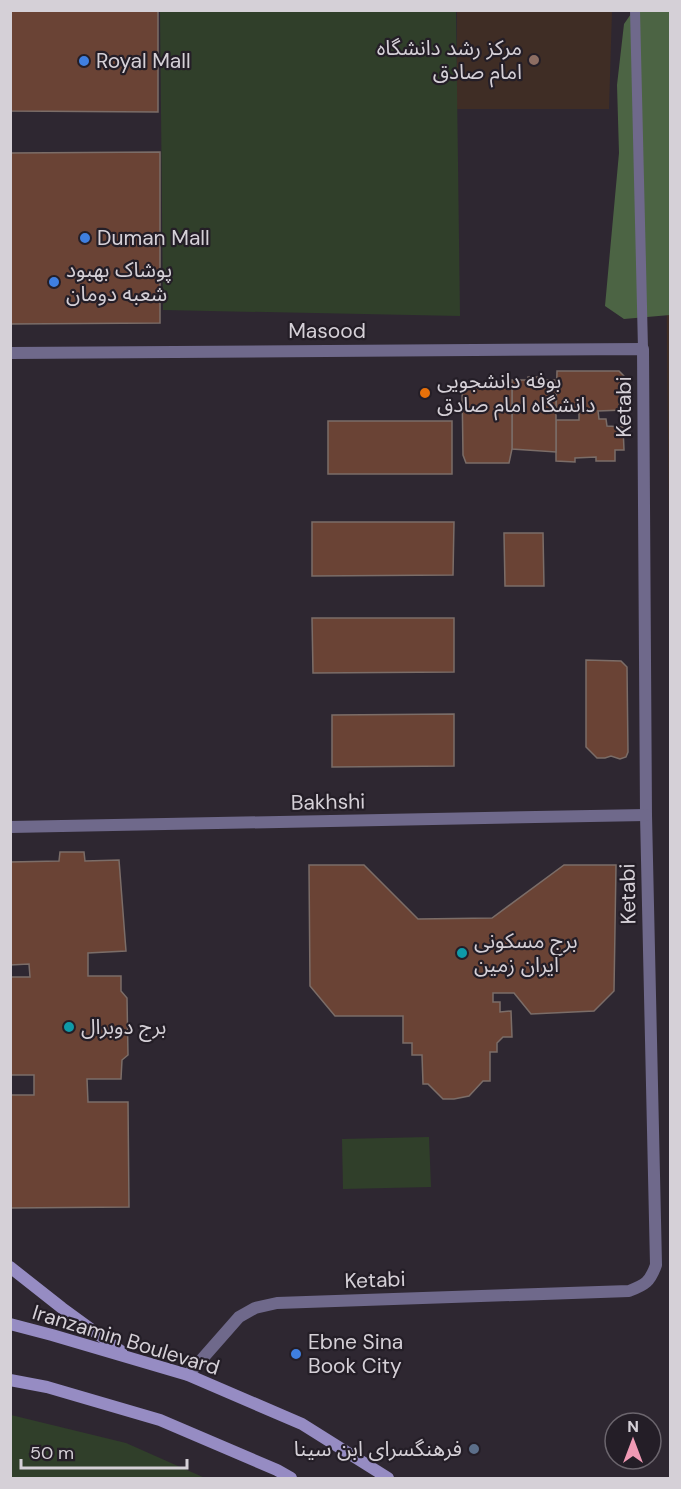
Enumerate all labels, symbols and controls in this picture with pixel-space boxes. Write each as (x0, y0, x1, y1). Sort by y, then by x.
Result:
place label: مرکز رشد دانشگاه امام صادق (377, 34, 522, 88)
place label: Royal Mall (96, 47, 191, 75)
marker: مرکز رشد دانشگاه امام صادق (527, 53, 541, 67)
marker: Royal Mall (77, 54, 91, 68)
place label: Duman Mall (97, 224, 210, 252)
marker: Duman Mall (78, 231, 92, 245)
place label: پوشاک بهبود شعبه دومان (66, 256, 172, 308)
marker: پوشاک بهبود شعبه دومان (47, 275, 61, 289)
street label: Masood (288, 317, 366, 345)
place label: بوفه دانشجویی دانشگاه امام صادق (437, 367, 596, 421)
street label: Ketabi (610, 377, 638, 437)
marker: بوفه دانشجویی دانشگاه امام صادق (418, 386, 432, 400)
street label: Bakhshi (291, 787, 365, 817)
street label: Ketabi (613, 863, 643, 925)
place label: برج مسکونی ایران زمین (474, 927, 578, 979)
marker: برج مسکونی ایران زمین (455, 946, 469, 960)
place label: برج دوبرال (81, 1013, 166, 1042)
marker: برج دوبرال (62, 1020, 76, 1034)
street label: Ketabi (344, 1265, 406, 1295)
street label: Iranzamin Boulevard (29, 1298, 223, 1382)
place label: Ebne Sina Book City (308, 1328, 403, 1380)
marker: Ebne Sina Book City (289, 1347, 303, 1361)
north arrow (603, 1411, 663, 1471)
text: N (627, 1416, 639, 1437)
scale bar (21, 1432, 188, 1470)
place label: فرهنگسرای ابن سینا (294, 1435, 462, 1463)
text: 50 m (30, 1441, 74, 1465)
marker: فرهنگسرای ابن سینا (467, 1442, 481, 1456)

